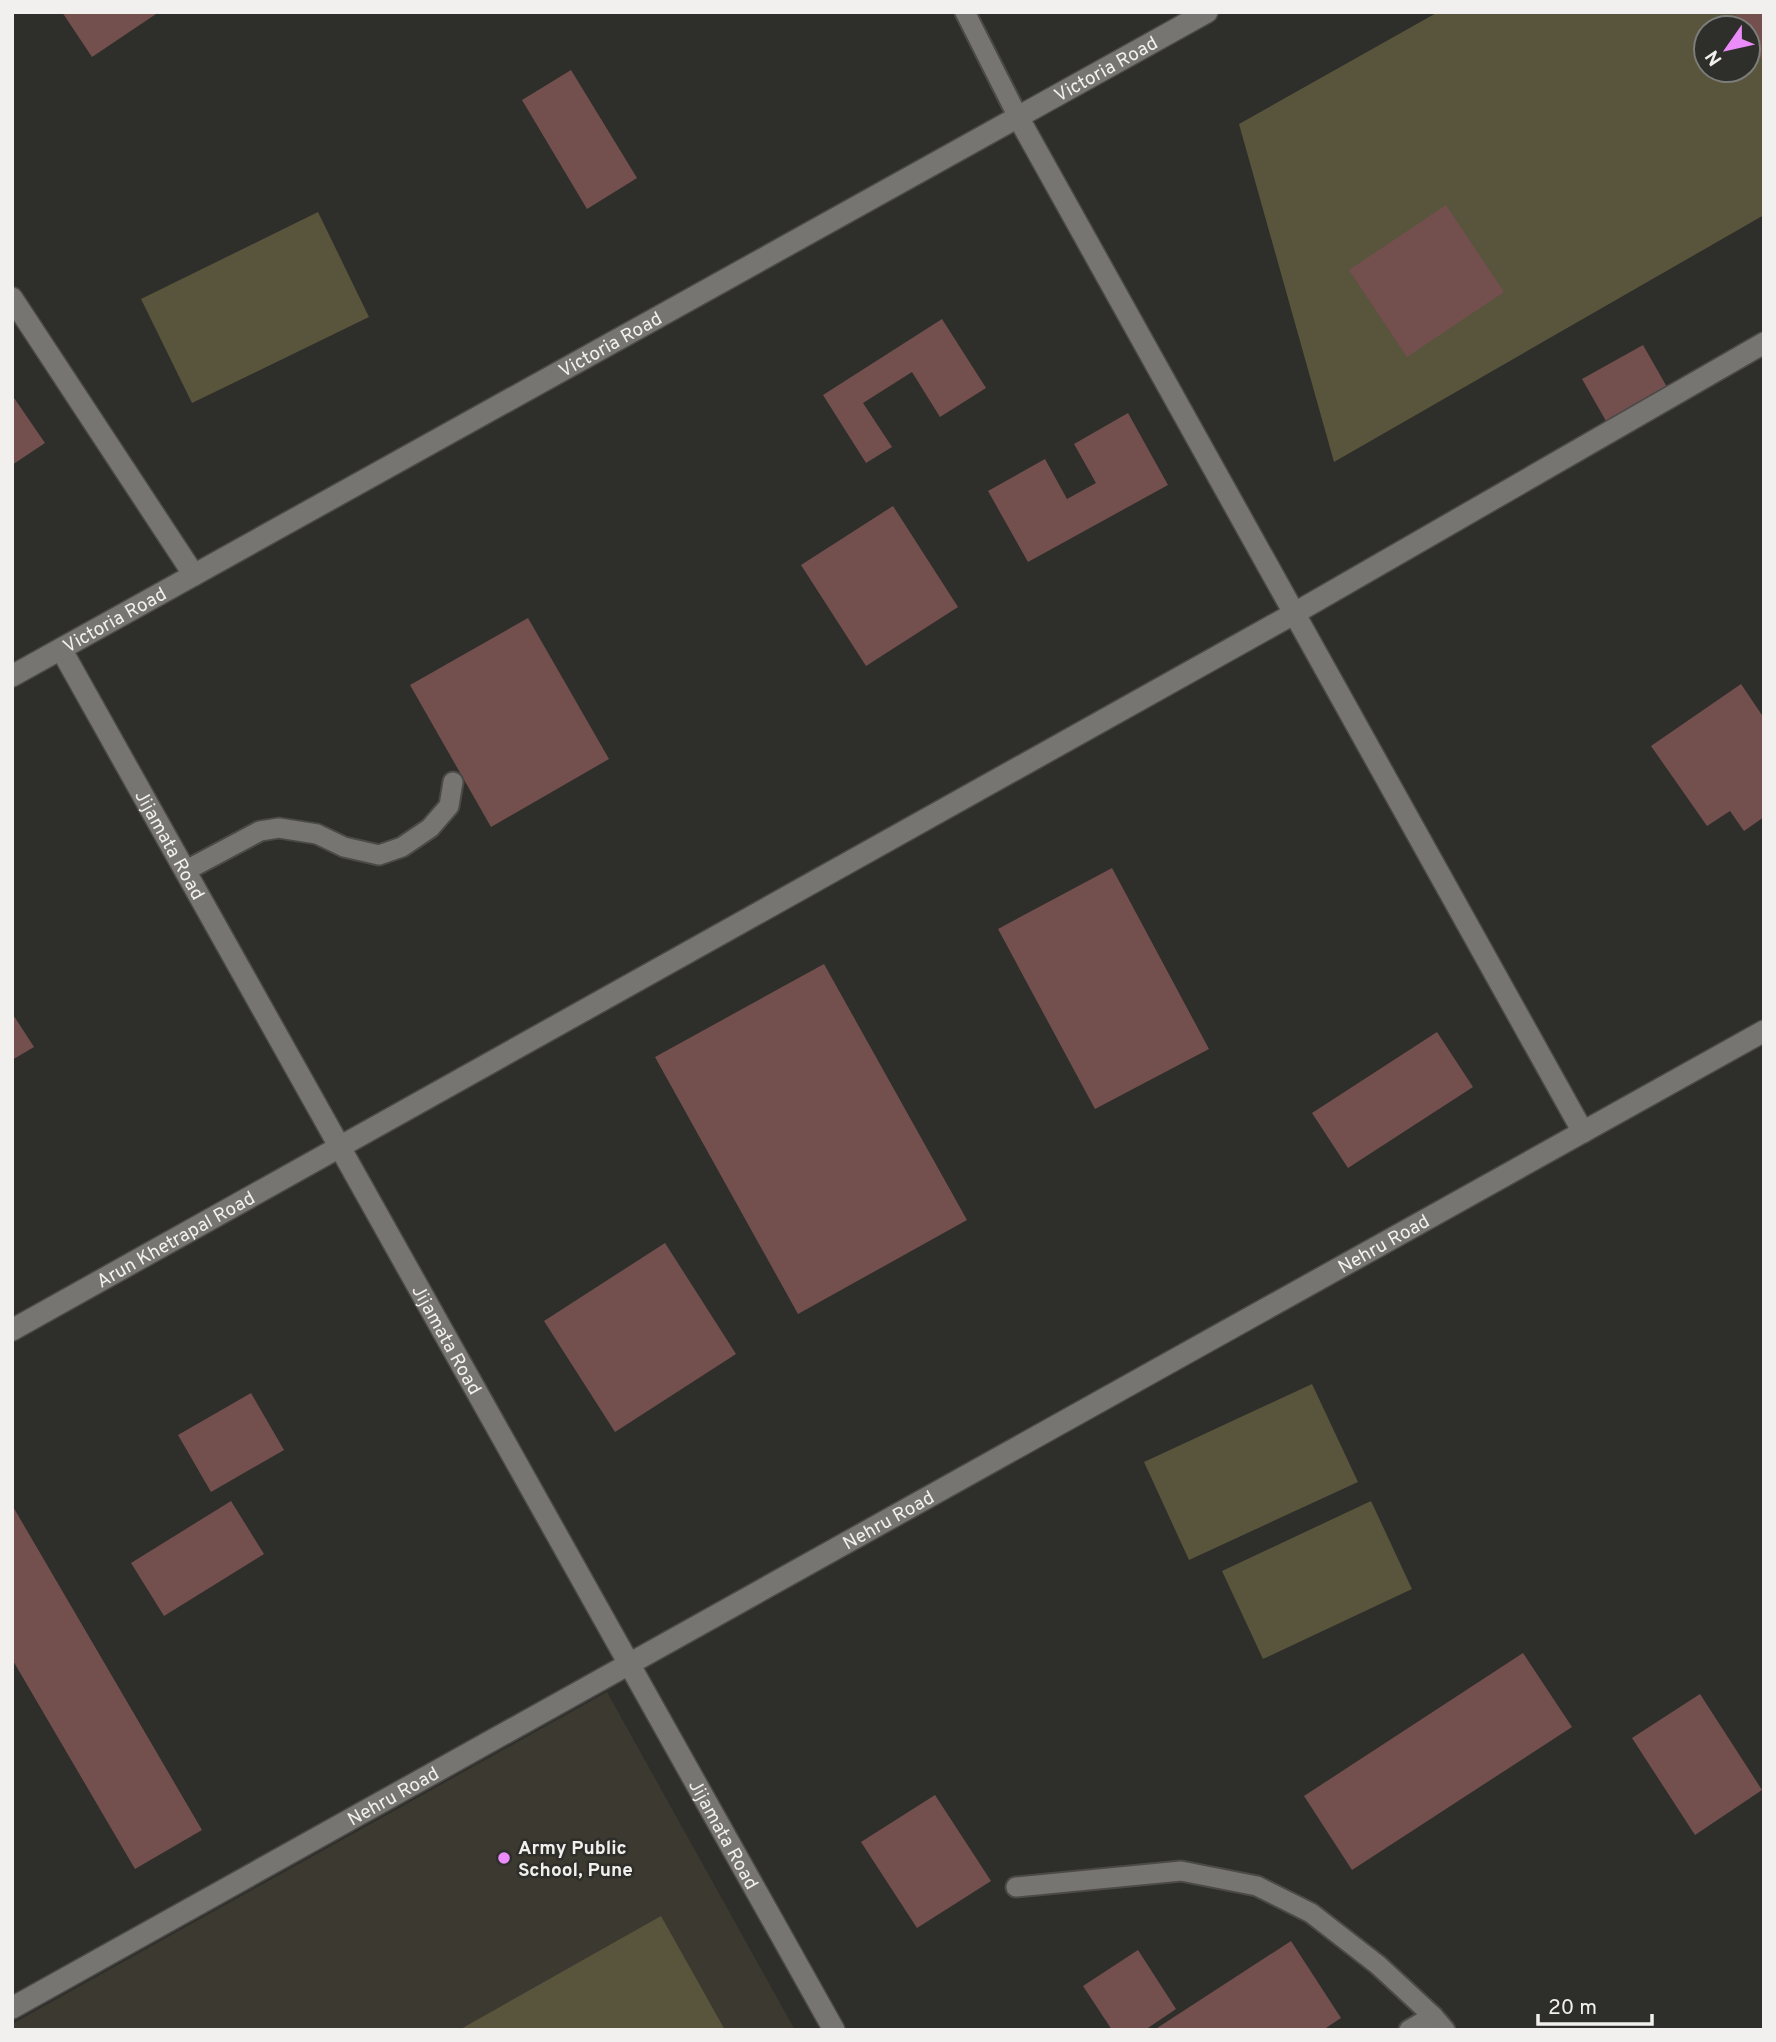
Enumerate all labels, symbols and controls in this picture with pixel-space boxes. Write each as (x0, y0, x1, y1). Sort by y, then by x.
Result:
north arrow (1692, 14, 1762, 84)
street label: Victoria Road (1051, 32, 1162, 108)
text: N (1701, 45, 1728, 70)
street label: Victoria Road (555, 307, 667, 384)
street label: Victoria Road (59, 583, 171, 659)
street label: Jijamata Road (128, 786, 209, 905)
street label: Arun Khetrapal Road (93, 1187, 260, 1294)
street label: Nehru Road (1334, 1210, 1434, 1280)
street label: Jijamata Road (405, 1281, 486, 1399)
street label: Nehru Road (839, 1486, 939, 1556)
street label: Nehru Road (344, 1762, 444, 1832)
street label: Jijamata Road (682, 1776, 763, 1894)
place label: Army Public School, Pune (518, 1837, 633, 1883)
marker: Army Public School, Pune (496, 1850, 512, 1866)
scale bar (1538, 1982, 1652, 2026)
text: 20 m (1548, 1995, 1597, 2022)

